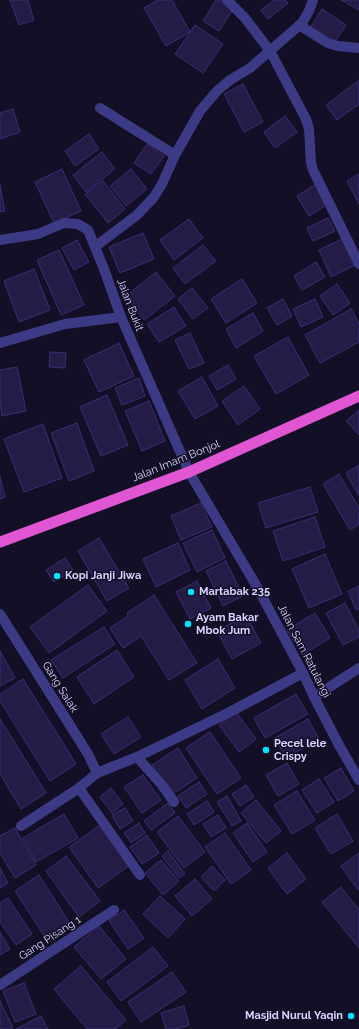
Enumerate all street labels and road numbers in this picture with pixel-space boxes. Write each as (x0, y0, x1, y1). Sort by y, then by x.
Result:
street label: Jalan Bukit (114, 277, 146, 333)
street label: Jalan Imam Bonjol (130, 437, 222, 485)
street label: Jalan Sam Ratulangi (275, 602, 333, 700)
street label: Gang Salak (39, 659, 81, 715)
street label: Gang Pisang 1 (17, 913, 83, 963)

